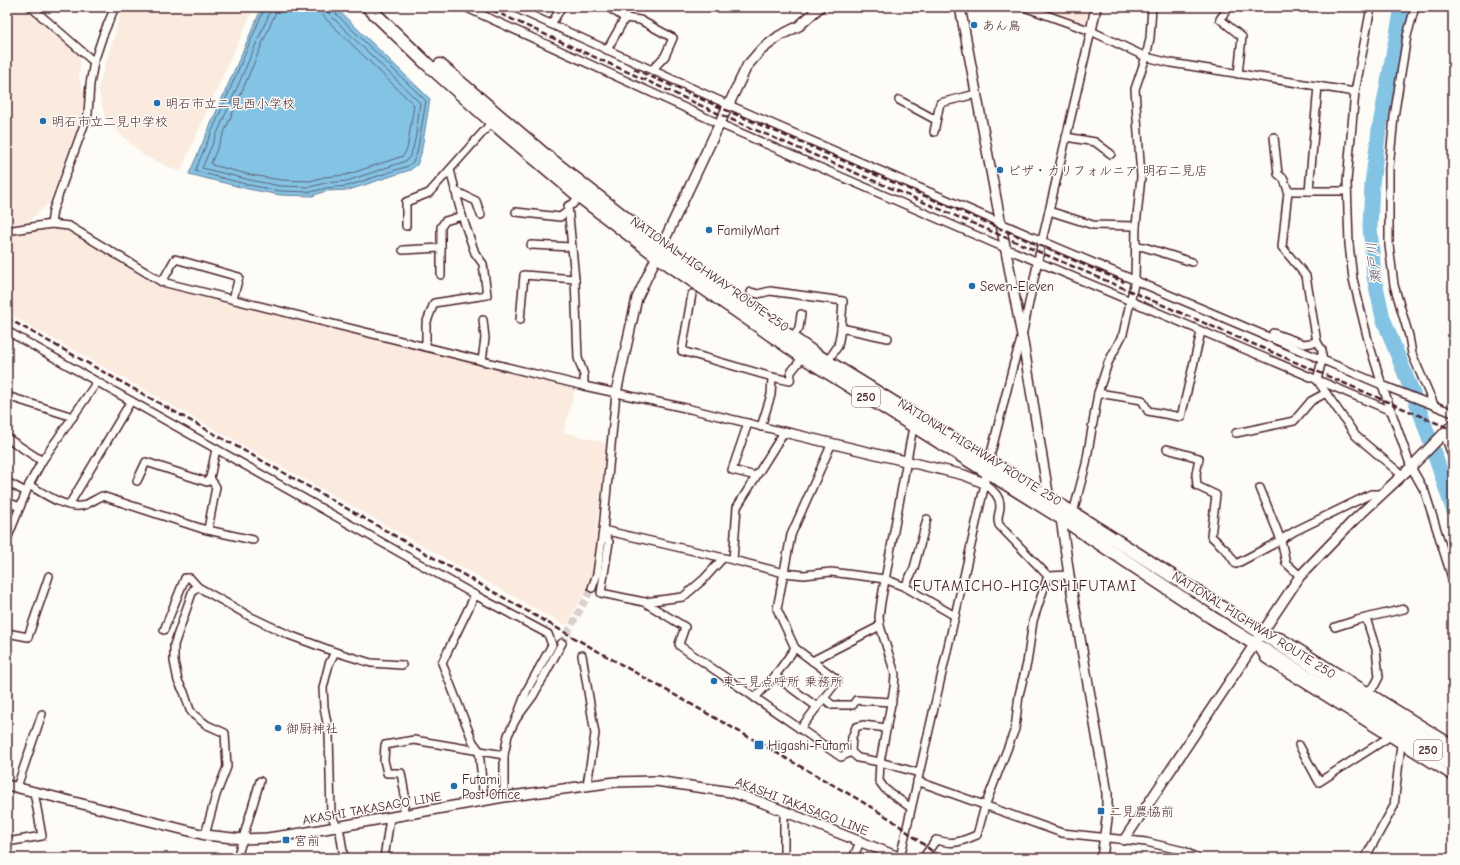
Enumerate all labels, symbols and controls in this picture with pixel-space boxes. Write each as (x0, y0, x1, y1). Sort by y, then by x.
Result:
place label: あん鳥 (982, 18, 1021, 33)
marker: あん鳥 (969, 20, 979, 30)
place label: 明石市立二見西小学校 (165, 96, 295, 111)
marker: 明石市立二見西小学校 (152, 98, 162, 108)
place label: 明石市立二見中学校 (51, 114, 168, 129)
marker: 明石市立二見中学校 (38, 116, 48, 126)
place label: ピザ・カリフォルニア 明石二見店 (1008, 163, 1207, 178)
marker: ピザ・カリフォルニア 明石二見店 (995, 165, 1005, 175)
street label: NATIONAL HIGHWAY ROUTE 250 (628, 213, 792, 335)
place label: FamilyMart (717, 223, 781, 238)
marker: FamilyMart (704, 225, 714, 235)
water label: 瀬戸川 (1363, 241, 1385, 285)
place label: Seven-Eleven (980, 279, 1054, 294)
marker: Seven-Eleven (967, 281, 977, 291)
road number: 250 (852, 387, 880, 407)
street label: NATIONAL HIGHWAY ROUTE 250 (895, 395, 1065, 509)
street label: NATIONAL HIGHWAY ROUTE 250 (1169, 568, 1339, 682)
district label: FUTAMICHO-HIGASHIFUTAMI (913, 577, 1137, 595)
place label: 東二見点呼所 乗務所 (722, 674, 843, 689)
marker: 東二見点呼所 乗務所 (709, 676, 719, 686)
place label: 御厨神社 (286, 721, 338, 736)
marker: 御厨神社 (273, 723, 283, 733)
place label: Higashi-Futami (768, 738, 852, 753)
marker: Higashi-Futami (753, 739, 765, 751)
road number: 250 (1414, 740, 1442, 760)
place label: Futami Post Office (462, 772, 521, 802)
street label: AKASHI TAKASAGO LINE (733, 774, 871, 838)
marker: Futami Post Office (449, 781, 459, 791)
street label: AKASHI TAKASAGO LINE (301, 788, 443, 828)
place label: 二見農協前 (1109, 804, 1174, 819)
marker: 二見農協前 (1096, 806, 1106, 816)
place label: 宮前 (294, 833, 320, 848)
marker: 宮前 (281, 835, 291, 845)

